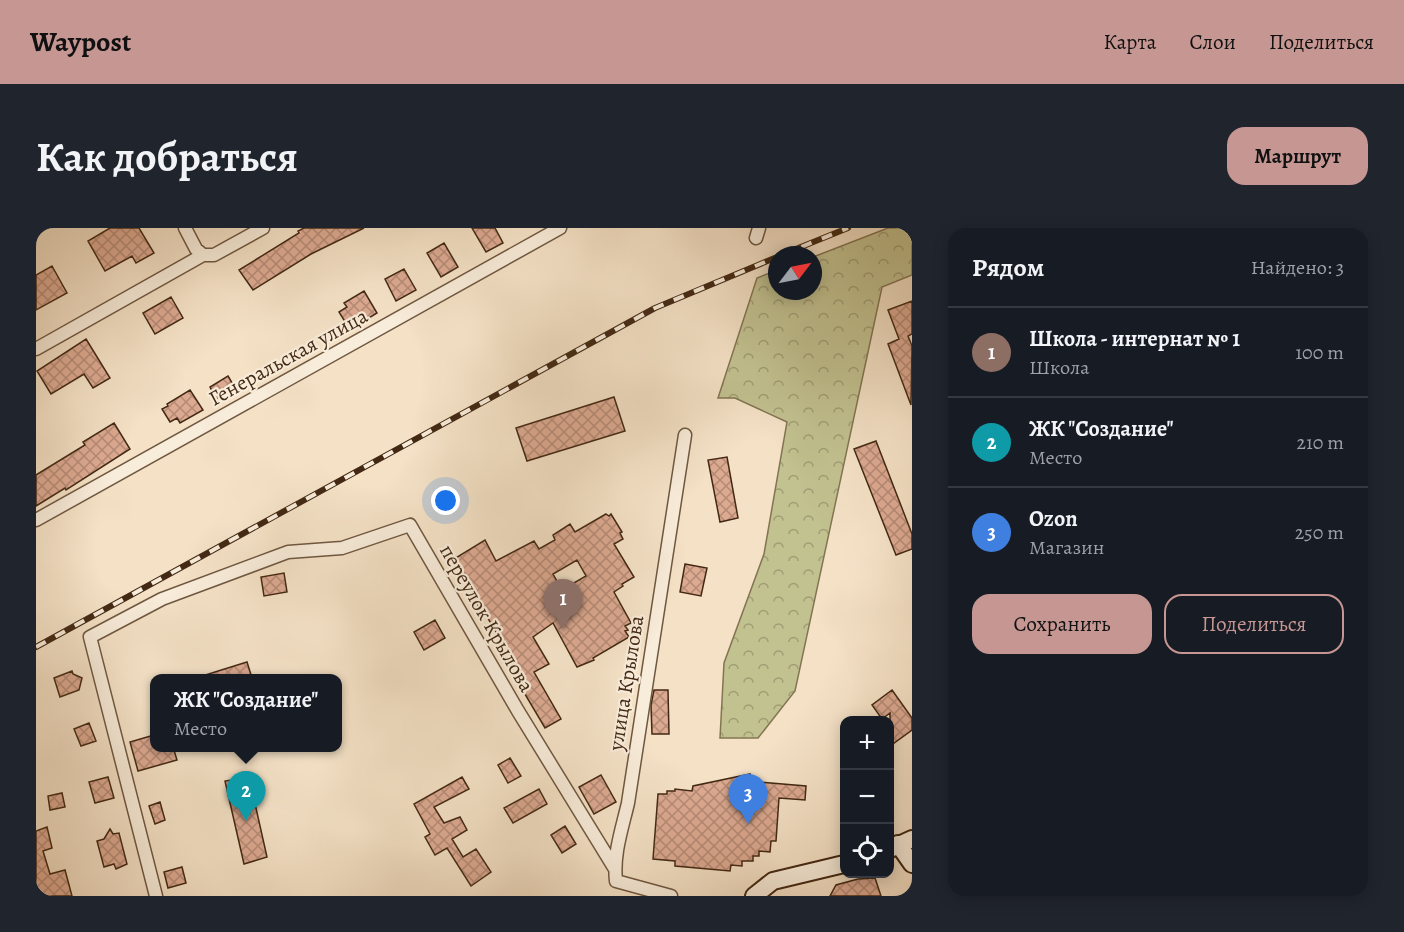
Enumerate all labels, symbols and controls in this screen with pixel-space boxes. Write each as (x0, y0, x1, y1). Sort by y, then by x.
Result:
text: Waypost (30, 23, 131, 61)
text: Карта (1103, 28, 1156, 56)
text: Слои (1189, 28, 1236, 56)
text: Поделиться (1269, 28, 1374, 56)
button: Маршрут (1227, 127, 1368, 185)
text: Как добраться (36, 128, 298, 185)
north arrow (768, 246, 822, 300)
text: Рядом (972, 250, 1044, 285)
text: Найдено: 3 (1251, 254, 1344, 281)
street label: Генеральская улица (203, 302, 373, 412)
text: Школа - интернат № 1 (1029, 324, 1240, 354)
text: 1 (988, 339, 995, 366)
text: 100 m (1295, 339, 1344, 366)
text: Школа (1029, 354, 1089, 381)
text: ЖК "Создание" (1029, 414, 1173, 444)
text: 2 (987, 429, 996, 456)
text: 210 m (1296, 429, 1344, 456)
text: Место (1029, 444, 1082, 471)
your location (431, 486, 460, 515)
text: Ozon (1029, 504, 1078, 534)
text: 3 (987, 519, 996, 546)
text: 250 m (1295, 519, 1344, 546)
text: Магазин (1029, 534, 1104, 561)
street label: переулок Крылова (433, 539, 541, 697)
pin: 1 (544, 580, 582, 629)
button: Сохранить (972, 594, 1152, 654)
button: Поделиться (1164, 594, 1344, 654)
street label: улица Крылова (601, 613, 651, 754)
popup (150, 674, 342, 752)
text: ЖК "Создание" (174, 685, 318, 715)
text: Место (174, 715, 227, 742)
map controls (840, 716, 894, 878)
button: + (840, 716, 894, 770)
button: − (840, 770, 894, 824)
pin: 2 (226, 772, 266, 821)
pin: 3 (728, 774, 768, 824)
button: locate (840, 824, 894, 878)

